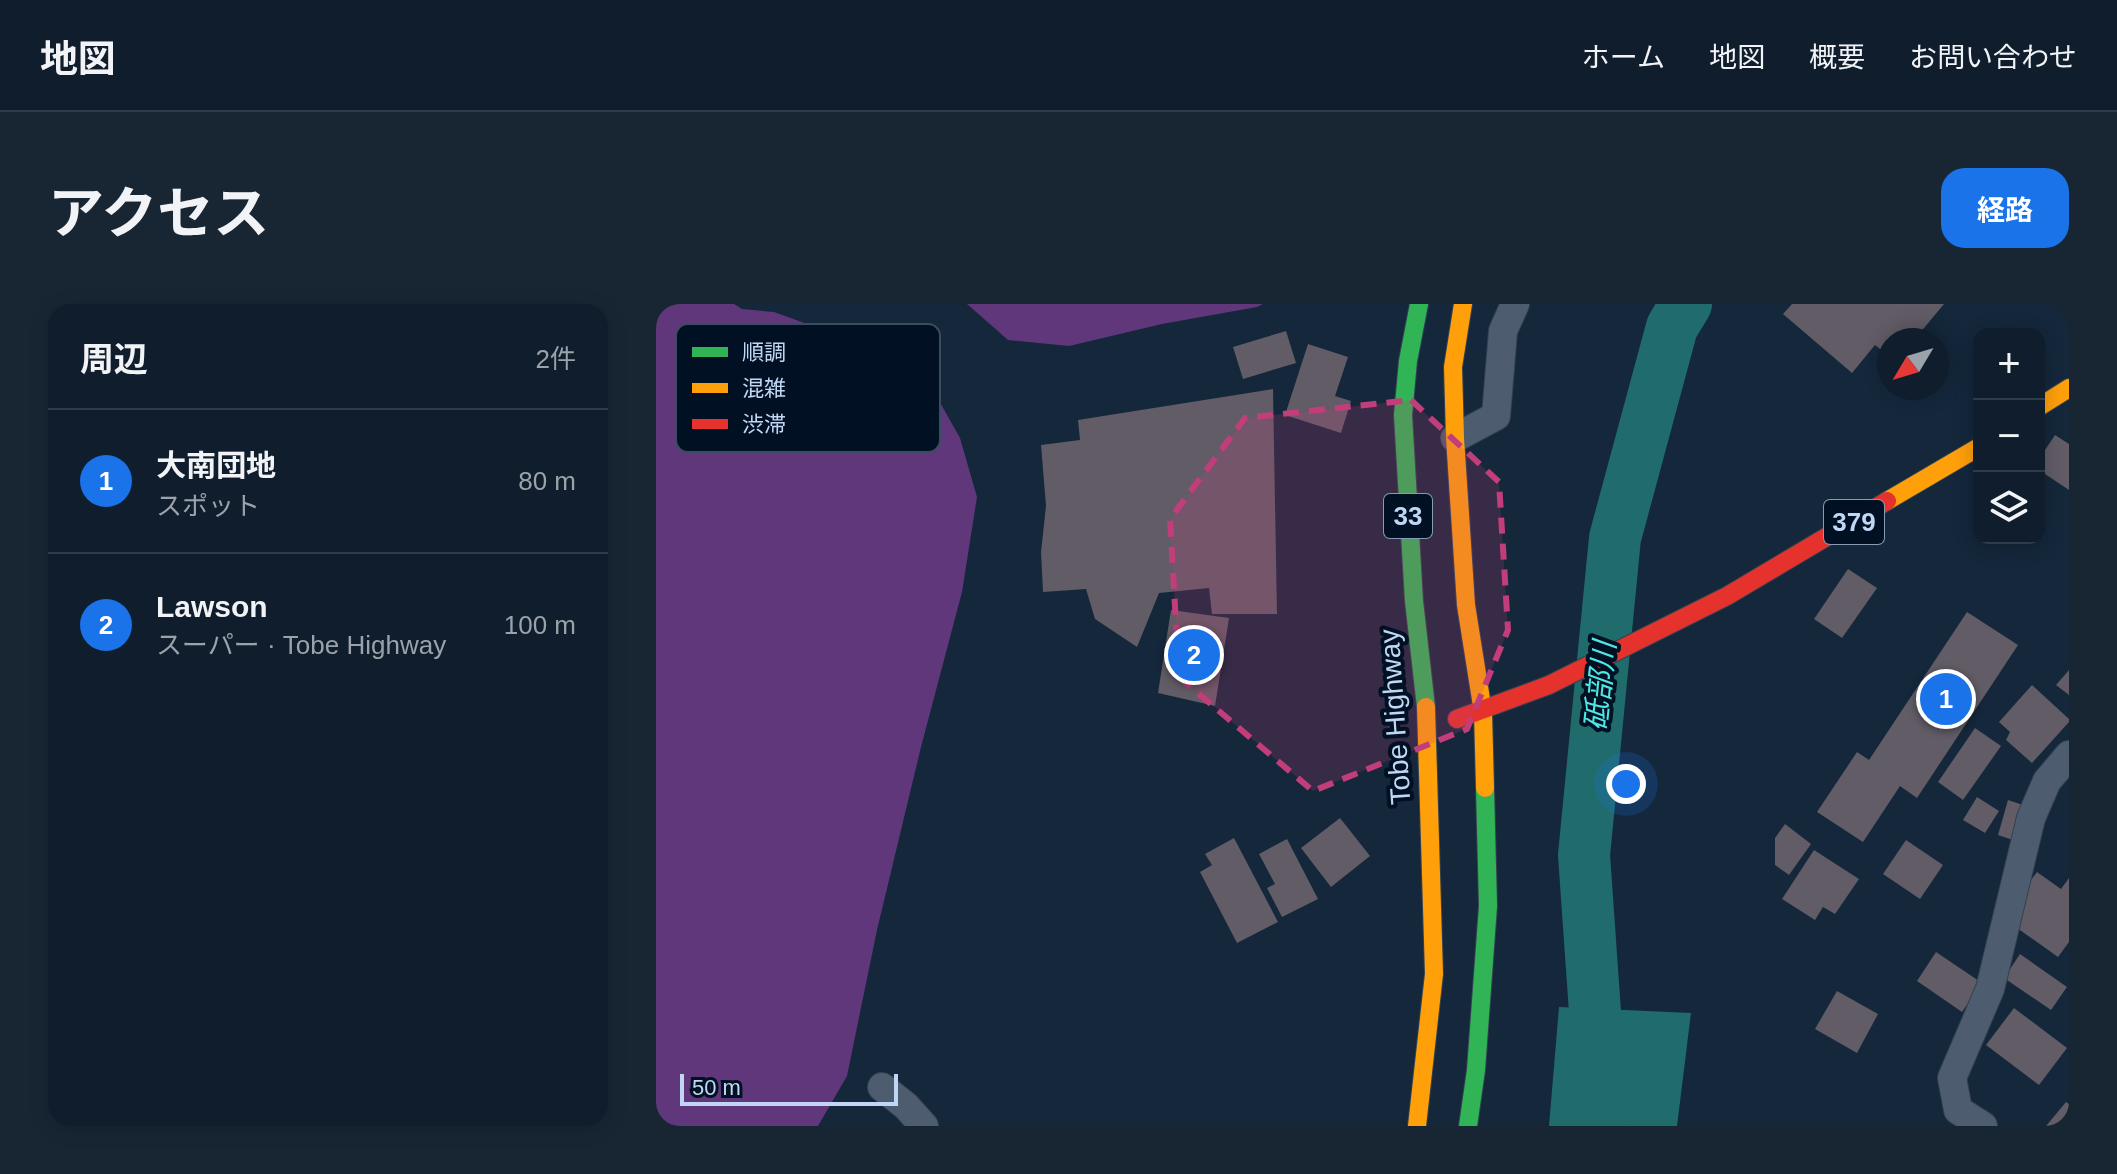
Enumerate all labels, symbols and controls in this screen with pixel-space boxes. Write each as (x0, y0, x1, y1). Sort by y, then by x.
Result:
text: 地図 (40, 38, 116, 80)
text: ホーム (1582, 42, 1665, 73)
text: 地図 (1709, 42, 1765, 73)
text: 概要 (1809, 42, 1865, 73)
text: お問い合わせ (1909, 42, 2077, 73)
button: 経路 (1941, 168, 2069, 248)
text: アクセス (48, 182, 269, 245)
legend (676, 324, 940, 452)
north arrow (1877, 328, 1949, 400)
map controls (1973, 328, 2045, 544)
button: + (1973, 328, 2045, 400)
text: 周辺 (80, 340, 148, 378)
text: 順調 (742, 340, 786, 365)
text: 2件 (536, 344, 576, 374)
text: 混雑 (742, 376, 786, 401)
button: − (1973, 400, 2045, 472)
text: 渋滞 (742, 412, 786, 437)
text: 大南団地 (156, 449, 276, 482)
text: 1 (99, 466, 113, 496)
text: 80 m (518, 466, 576, 496)
button: layers (1973, 472, 2045, 544)
text: スポット (156, 491, 260, 521)
road number: 33 (1384, 494, 1432, 538)
road number: 379 (1824, 500, 1884, 544)
text: Lawson (156, 590, 268, 623)
text: 2 (99, 610, 113, 640)
text: 100 m (504, 610, 576, 640)
pin: 2 (1168, 625, 1220, 685)
street label: Tobe Highway (1373, 628, 1417, 806)
text: スーパー · Tobe Highway (156, 630, 446, 660)
water label: 砥部川 (1579, 637, 1621, 732)
pin: 1 (1920, 669, 1972, 729)
your location (1606, 764, 1646, 804)
scale bar (680, 1070, 898, 1106)
text: 50 m (692, 1075, 741, 1100)

